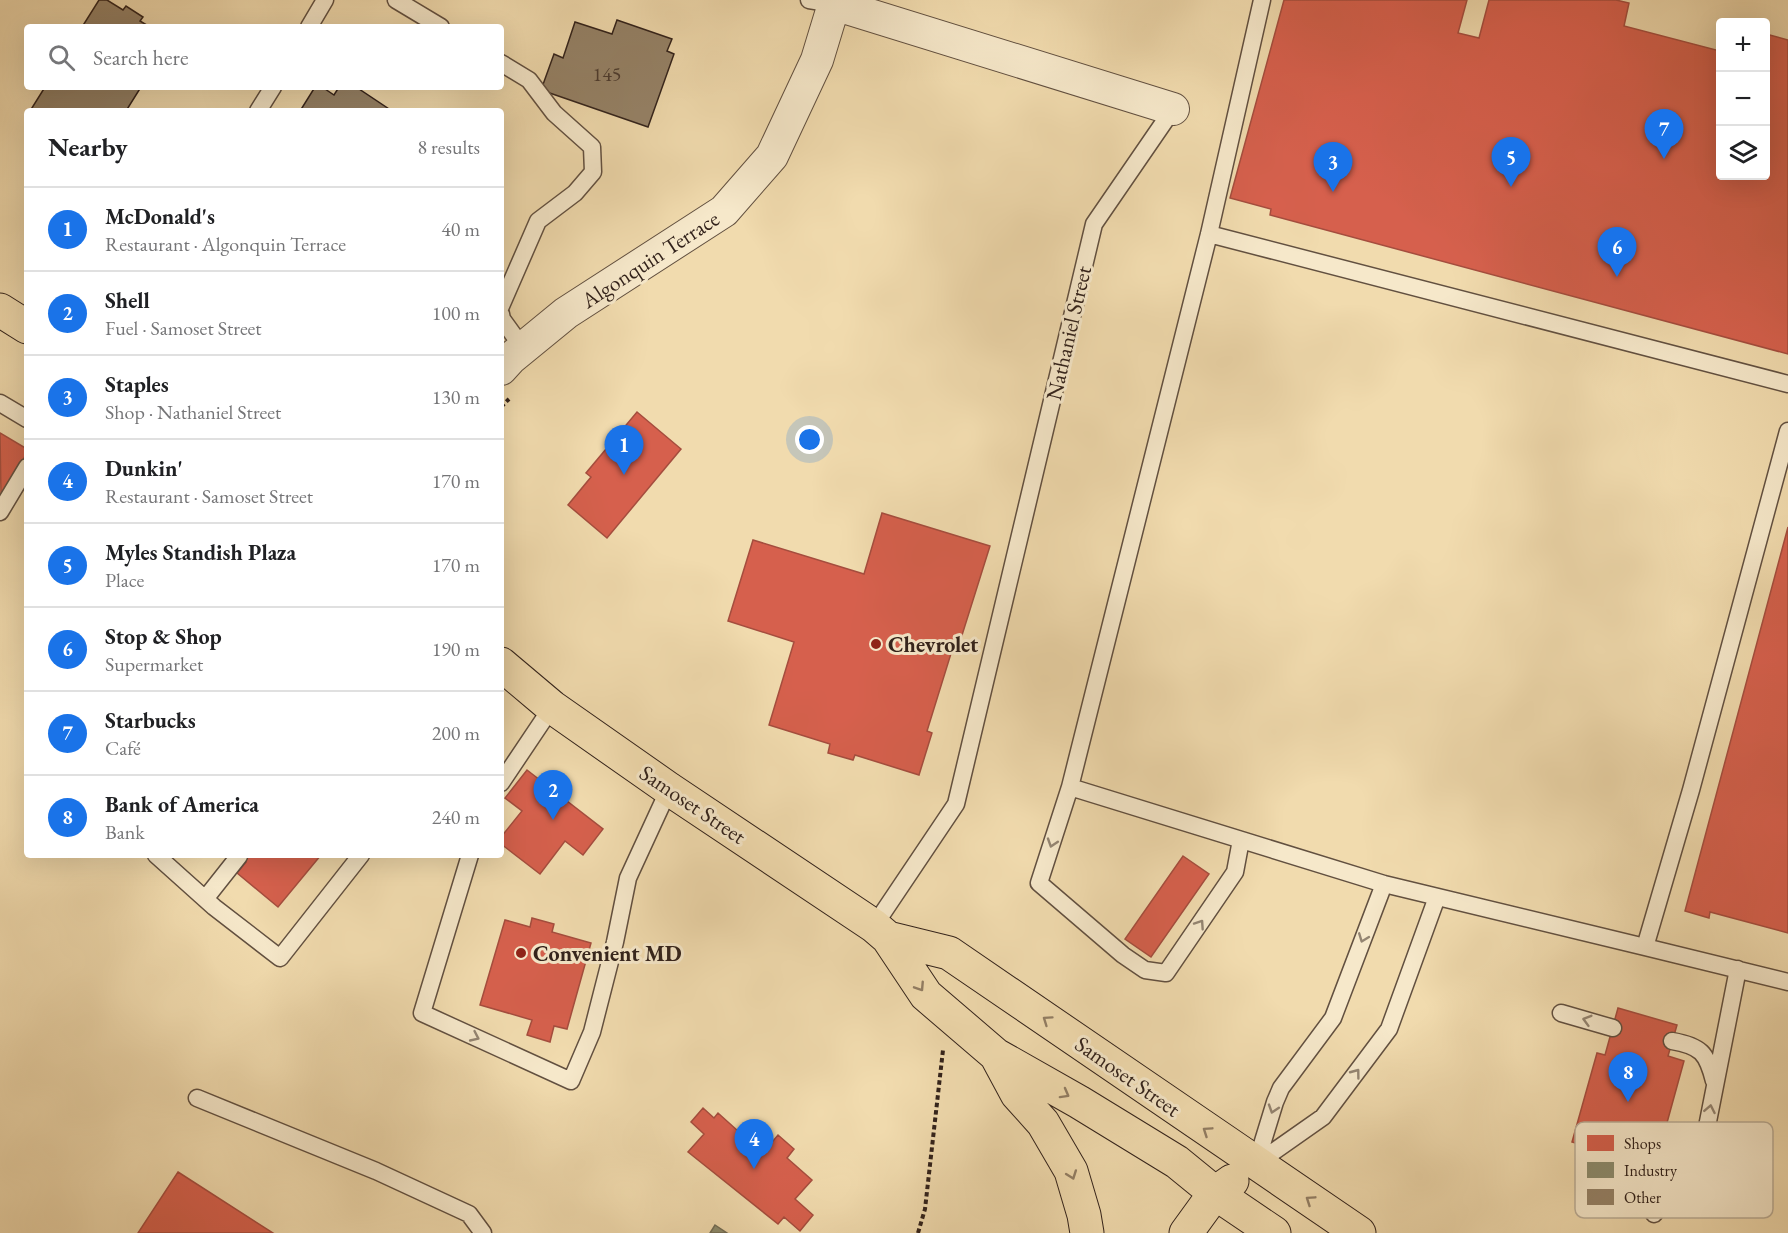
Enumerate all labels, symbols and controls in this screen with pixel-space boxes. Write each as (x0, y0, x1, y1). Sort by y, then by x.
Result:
map controls (1716, 18, 1770, 180)
button: + (1716, 18, 1770, 72)
search box (24, 24, 504, 90)
icon: search (45, 41, 78, 74)
text: Search here (93, 43, 188, 72)
house number: 145 (593, 61, 621, 87)
button: − (1716, 72, 1770, 126)
pin: 7 (1644, 110, 1684, 159)
button: layers (1716, 126, 1770, 180)
text: Nearby (48, 130, 128, 164)
text: 8 results (417, 134, 480, 160)
pin: 5 (1492, 138, 1530, 187)
pin: 3 (1314, 142, 1352, 192)
text: McDonald's (105, 202, 215, 231)
street label: Algonquin Terrace (575, 204, 725, 315)
text: 1 (62, 216, 73, 242)
text: 40 m (441, 216, 480, 242)
pin: 6 (1598, 228, 1636, 277)
text: Restaurant · Algonquin Terrace (105, 231, 346, 257)
street label: Nathaniel Street (1039, 263, 1098, 403)
text: Shell (105, 286, 150, 315)
text: 2 (62, 300, 73, 326)
text: 100 m (432, 300, 480, 326)
text: Fuel · Samoset Street (105, 315, 262, 341)
text: Staples (105, 370, 169, 399)
text: 3 (62, 384, 73, 410)
text: 130 m (432, 384, 480, 410)
text: Shop · Nathaniel Street (105, 399, 281, 425)
your location (795, 425, 824, 454)
pin: 1 (604, 426, 644, 475)
text: Dunkin' (105, 454, 183, 483)
text: 4 (62, 468, 73, 494)
text: 170 m (432, 468, 480, 494)
text: Restaurant · Samoset Street (105, 483, 313, 509)
text: Myles Standish Plaza (105, 538, 296, 567)
text: 5 (62, 552, 73, 578)
text: 170 m (432, 552, 480, 578)
text: Place (105, 567, 144, 593)
text: Stop & Shop (105, 622, 222, 651)
place label: Chevrolet (888, 630, 979, 659)
text: 6 (62, 636, 73, 662)
text: 190 m (432, 636, 480, 662)
marker: Chevrolet (869, 637, 883, 651)
text: Supermarket (105, 651, 203, 677)
text: Starbucks (105, 706, 196, 735)
text: 7 (62, 720, 73, 746)
text: 200 m (432, 720, 480, 746)
text: Café (105, 735, 141, 761)
street label: Samoset Street (634, 758, 752, 851)
pin: 2 (534, 770, 572, 820)
text: Bank of America (105, 790, 259, 819)
text: 8 (62, 804, 73, 830)
text: 240 m (432, 804, 480, 830)
text: Bank (105, 819, 145, 845)
one-way arrow (1047, 837, 1059, 848)
one-way arrow (1192, 920, 1203, 931)
one-way arrow (1358, 933, 1371, 943)
place label: Convenient MD (533, 939, 682, 968)
marker: Convenient MD (514, 946, 528, 960)
one-way arrow (913, 980, 924, 991)
one-way arrow (1582, 1015, 1592, 1027)
one-way arrow (1043, 1016, 1054, 1027)
street label: Samoset Street (1069, 1029, 1186, 1123)
one-way arrow (469, 1030, 480, 1042)
pin: 8 (1608, 1052, 1648, 1102)
one-way arrow (1349, 1068, 1360, 1079)
one-way arrow (1059, 1087, 1070, 1098)
one-way arrow (1268, 1103, 1280, 1114)
one-way arrow (1703, 1104, 1716, 1114)
pin: 4 (734, 1120, 774, 1169)
legend (1575, 1122, 1773, 1218)
one-way arrow (1203, 1127, 1214, 1138)
text: Shops (1624, 1133, 1661, 1154)
text: Industry (1624, 1160, 1678, 1181)
one-way arrow (1064, 1169, 1077, 1180)
text: Other (1624, 1187, 1662, 1208)
one-way arrow (1306, 1197, 1317, 1208)

